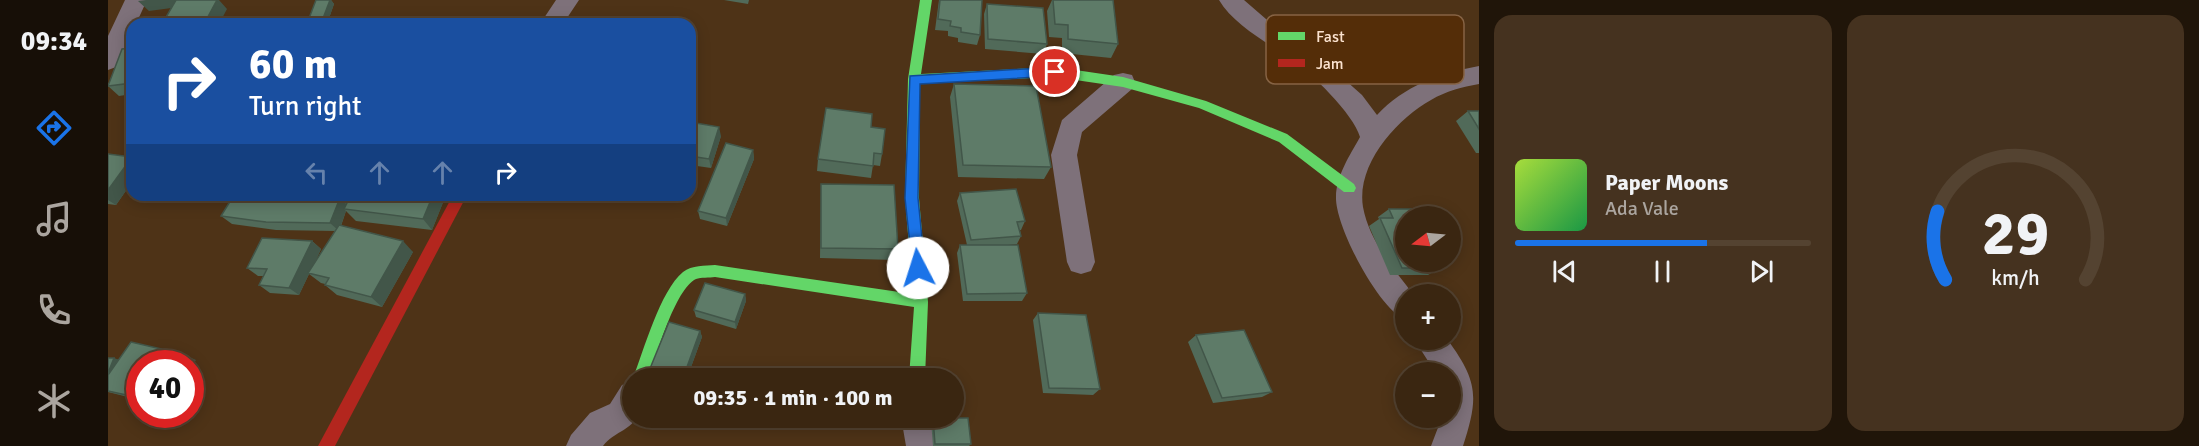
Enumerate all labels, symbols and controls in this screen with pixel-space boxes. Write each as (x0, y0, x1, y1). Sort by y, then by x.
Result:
legend (1266, 15, 1464, 84)
text: 09:34 (21, 25, 87, 58)
text: Fast (1316, 27, 1345, 47)
text: 60 m (249, 39, 338, 90)
icon: right (150, 42, 228, 120)
pin (1029, 46, 1080, 97)
text: Jam (1316, 54, 1344, 74)
icon: arrive (1038, 55, 1071, 88)
text: Turn right (249, 90, 362, 123)
icon: directions (33, 107, 75, 149)
icon: left (300, 156, 333, 189)
icon: ahead (363, 156, 396, 189)
icon: ahead (426, 156, 459, 189)
icon: right (489, 156, 522, 189)
text: Paper Moons (1605, 169, 1728, 196)
text: 29 (1982, 195, 2049, 272)
text: Ada Vale (1605, 196, 1679, 221)
icon: music (33, 198, 75, 240)
north arrow (1395, 206, 1461, 272)
map controls (1395, 206, 1461, 428)
position arrow (886, 236, 950, 300)
icon: previous (1548, 255, 1581, 288)
icon: pause (1646, 255, 1679, 288)
icon: next (1745, 255, 1778, 288)
text: km/h (1991, 265, 2040, 291)
button: + (1395, 284, 1461, 350)
icon: phone (33, 289, 75, 331)
speed limit sign: 40 (126, 350, 204, 428)
button: − (1395, 362, 1461, 428)
icon: climate (33, 380, 75, 422)
text: 09:35 · 1 min · 100 m (693, 384, 893, 411)

